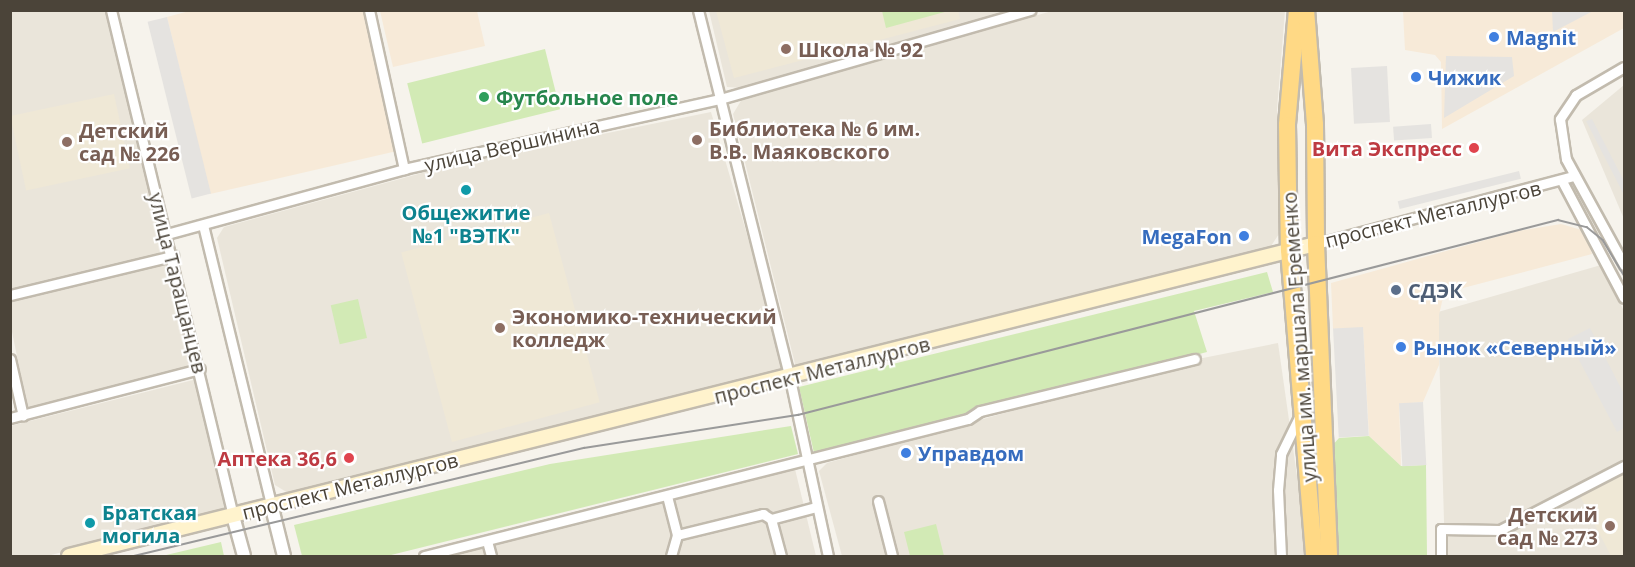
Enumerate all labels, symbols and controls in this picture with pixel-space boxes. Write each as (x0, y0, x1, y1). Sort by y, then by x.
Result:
place label: Magnit (1506, 25, 1576, 49)
marker: Magnit (1487, 30, 1501, 44)
place label: Школа № 92 (798, 37, 923, 61)
marker: Школа № 92 (779, 42, 793, 56)
place label: Чижик (1428, 65, 1501, 89)
marker: Чижик (1409, 70, 1423, 84)
place label: Футбольное поле (496, 85, 678, 109)
marker: Футбольное поле (477, 90, 491, 104)
street label: улица Вершинина (422, 113, 602, 177)
place label: Библиотека № 6 им. В.В. Маяковского (709, 116, 920, 163)
place label: Детский сад № 226 (79, 118, 180, 165)
marker: Библиотека № 6 им. В.В. Маяковского (690, 133, 704, 147)
marker: Детский сад № 226 (60, 135, 74, 149)
place label: Вита Экспресс (1312, 136, 1462, 160)
marker: Вита Экспресс (1467, 141, 1481, 155)
street label: проспект Металлургов (1322, 176, 1544, 252)
marker: Общежитие №1 "ВЭТК" (459, 183, 473, 197)
street label: улица Таращанцев (144, 190, 212, 376)
street label: улица им. маршала Еременко (1277, 191, 1321, 483)
place label: Общежитие №1 "ВЭТК" (401, 200, 531, 247)
place label: MegaFon (1141, 224, 1232, 248)
marker: MegaFon (1237, 229, 1251, 243)
place label: СДЭК (1408, 278, 1463, 302)
marker: СДЭК (1389, 283, 1403, 297)
place label: Экономико-технический колледж (512, 304, 777, 351)
marker: Экономико-технический колледж (493, 321, 507, 335)
street label: проспект Металлургов (711, 332, 933, 408)
place label: Рынок «Северный» (1413, 335, 1617, 359)
marker: Рынок «Северный» (1394, 340, 1408, 354)
place label: Управдом (918, 441, 1024, 465)
place label: Аптека 36,6 (218, 446, 337, 470)
marker: Управдом (899, 446, 913, 460)
street label: проспект Металлургов (239, 448, 461, 524)
marker: Аптека 36,6 (342, 451, 356, 465)
place label: Братская могила (102, 500, 197, 547)
place label: Детский сад № 273 (1497, 502, 1598, 549)
marker: Братская могила (83, 516, 97, 530)
marker: Детский сад № 273 (1603, 519, 1617, 533)

